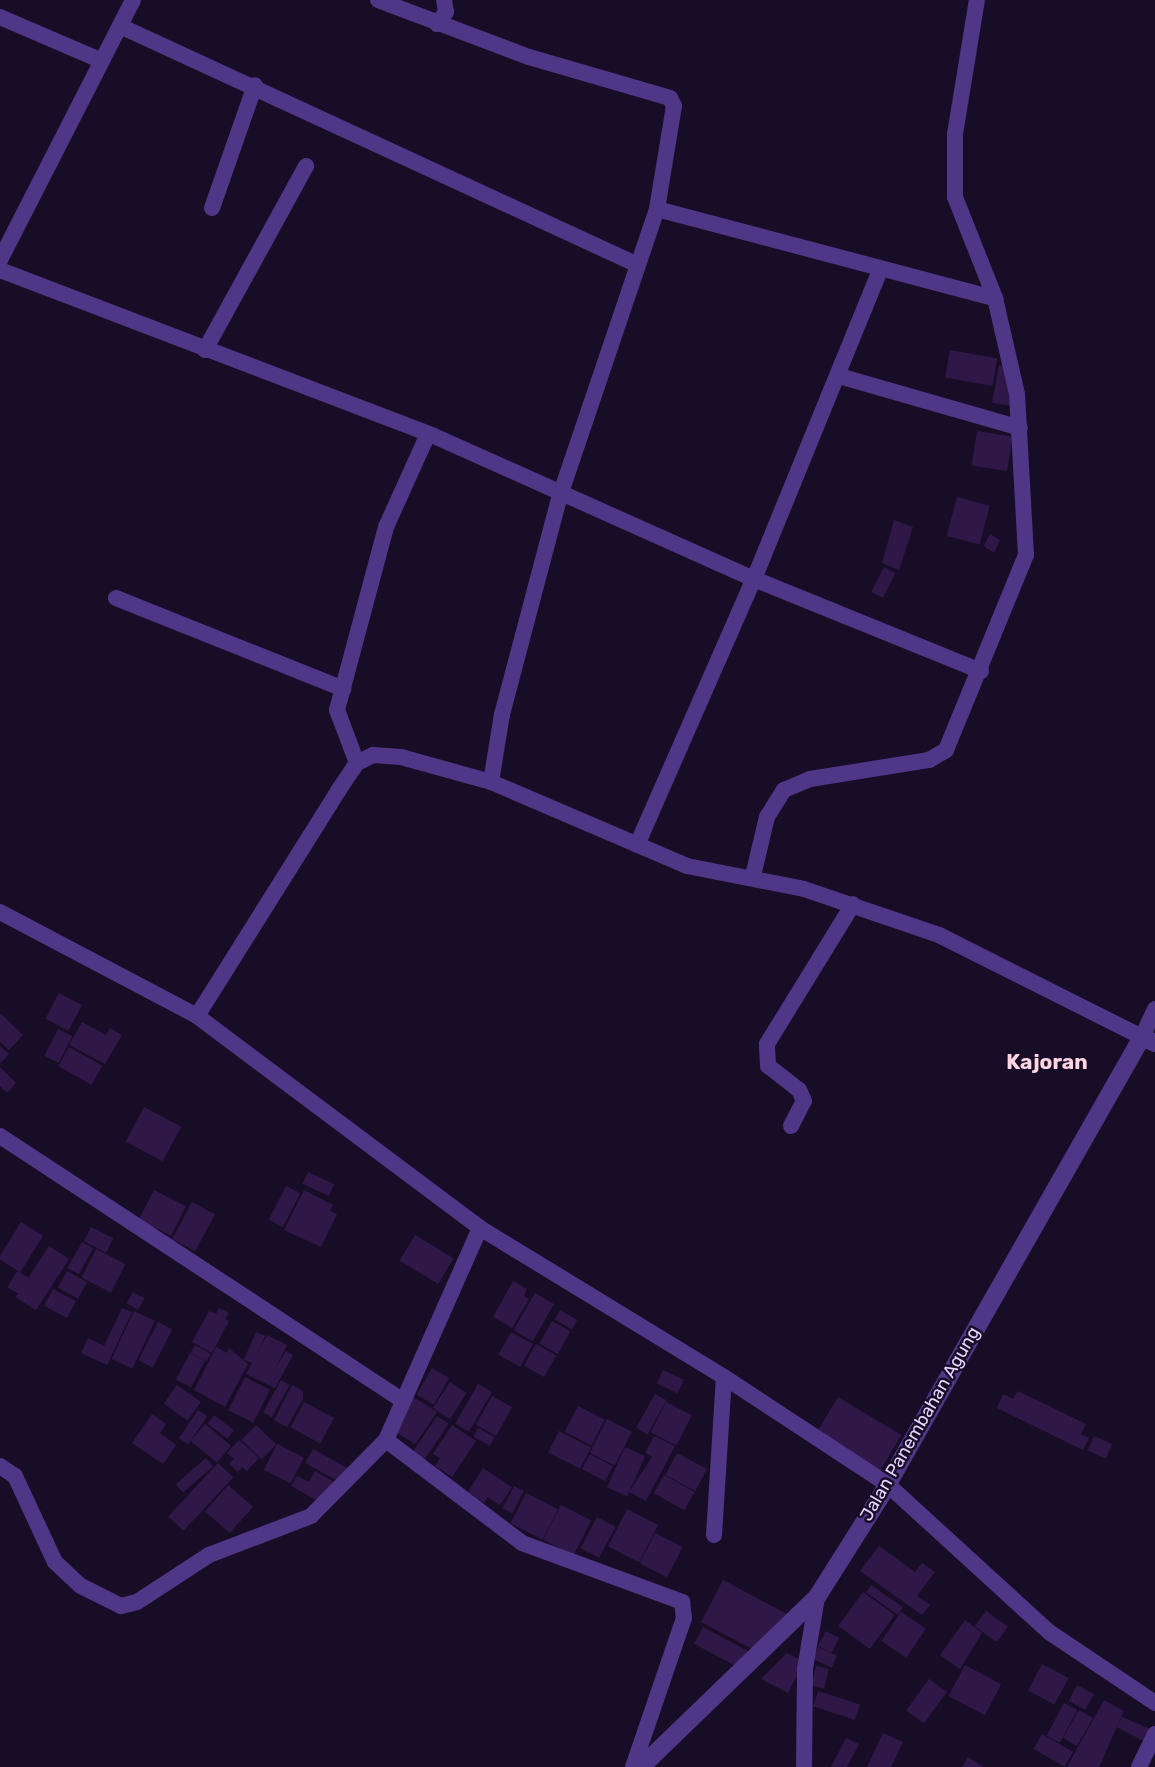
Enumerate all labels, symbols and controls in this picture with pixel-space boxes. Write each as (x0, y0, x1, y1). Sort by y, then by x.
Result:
district label: Kajoran (1006, 1049, 1088, 1075)
street label: Jalan Panembahan Agung (855, 1323, 985, 1525)

